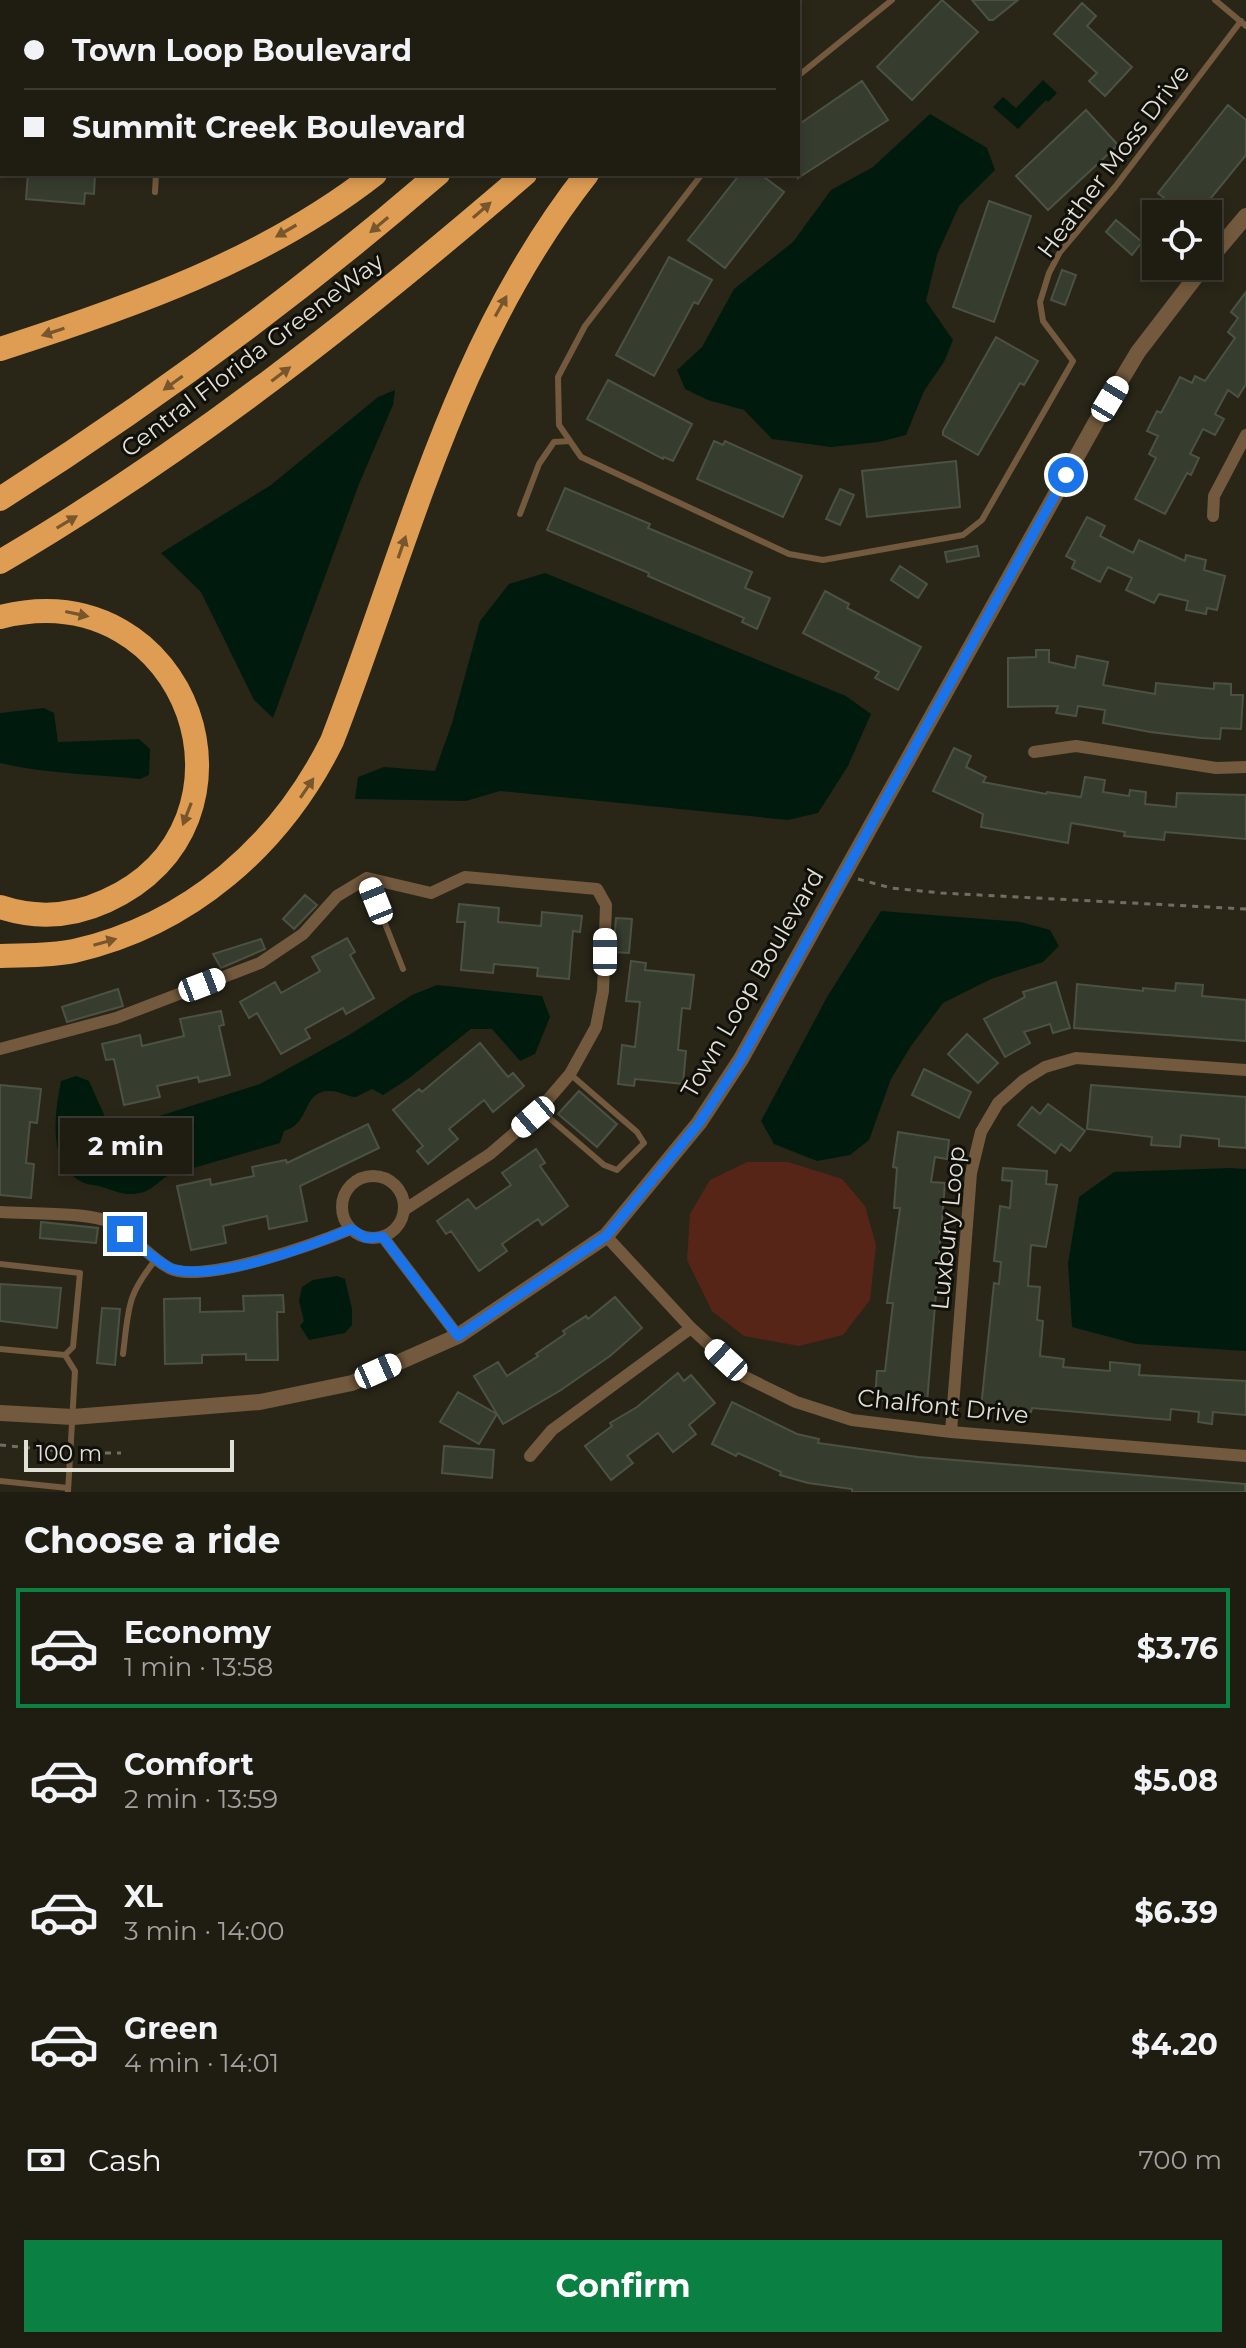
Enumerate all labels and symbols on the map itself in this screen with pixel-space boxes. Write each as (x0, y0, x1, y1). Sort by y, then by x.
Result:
street label: Heather Moss Drive (1031, 59, 1195, 263)
one-way arrow (472, 202, 492, 219)
one-way arrow (369, 216, 389, 233)
one-way arrow (274, 224, 297, 238)
street label: Central Florida GreeneWay (115, 247, 389, 463)
one-way arrow (494, 295, 508, 318)
one-way arrow (41, 326, 65, 339)
one-way arrow (270, 366, 292, 382)
car (1087, 372, 1133, 426)
one-way arrow (162, 375, 183, 390)
route start (1048, 457, 1084, 493)
one-way arrow (56, 515, 78, 529)
one-way arrow (397, 534, 409, 558)
one-way arrow (64, 608, 89, 621)
one-way arrow (299, 777, 314, 798)
one-way arrow (180, 802, 193, 826)
street label: Town Loop Boulevard (675, 863, 829, 1103)
car (356, 874, 396, 928)
car (593, 928, 617, 976)
one-way arrow (92, 936, 117, 948)
car (175, 965, 229, 1005)
car (507, 1092, 559, 1142)
callout: 2 min (59, 1118, 191, 1174)
street label: Luxbury Loop (925, 1145, 971, 1311)
route end (107, 1216, 143, 1252)
car (700, 1335, 752, 1385)
car (351, 1350, 405, 1392)
street label: Chalfont Drive (856, 1383, 1030, 1429)
scale bar (24, 1436, 234, 1472)

